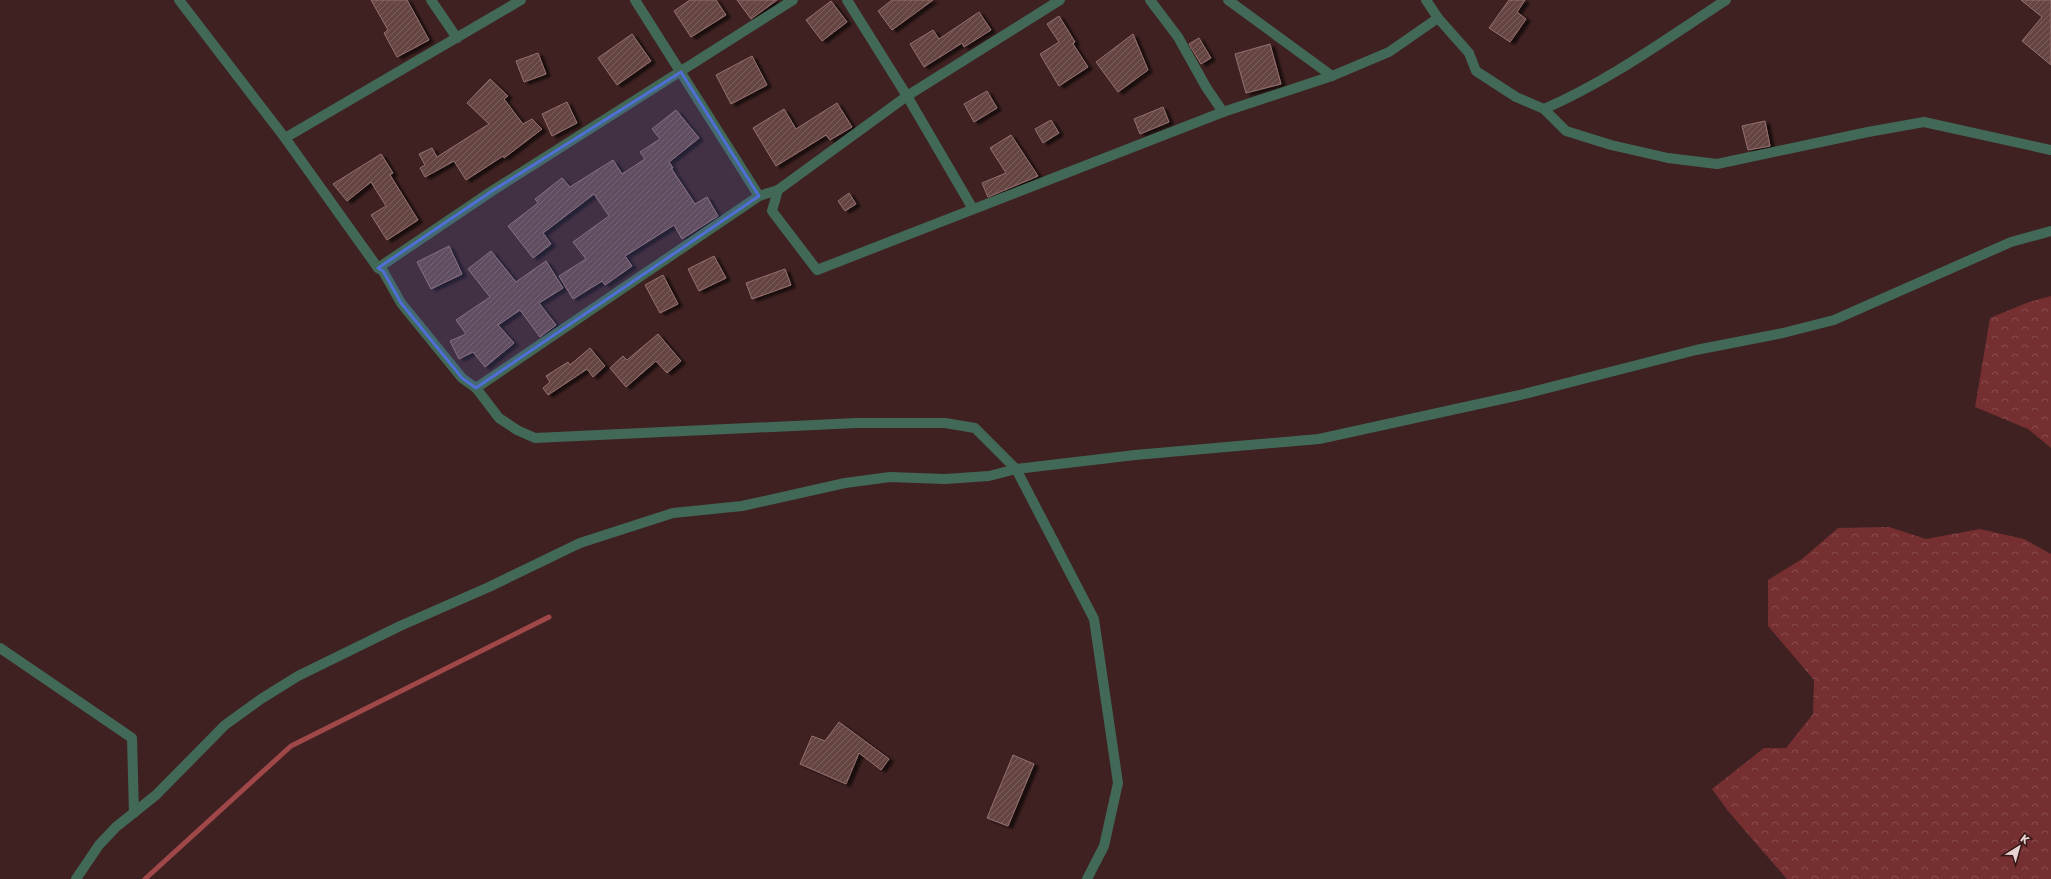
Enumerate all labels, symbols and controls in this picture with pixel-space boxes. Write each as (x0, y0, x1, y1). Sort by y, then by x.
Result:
north arrow (1999, 827, 2039, 867)
text: K (2017, 830, 2033, 848)

